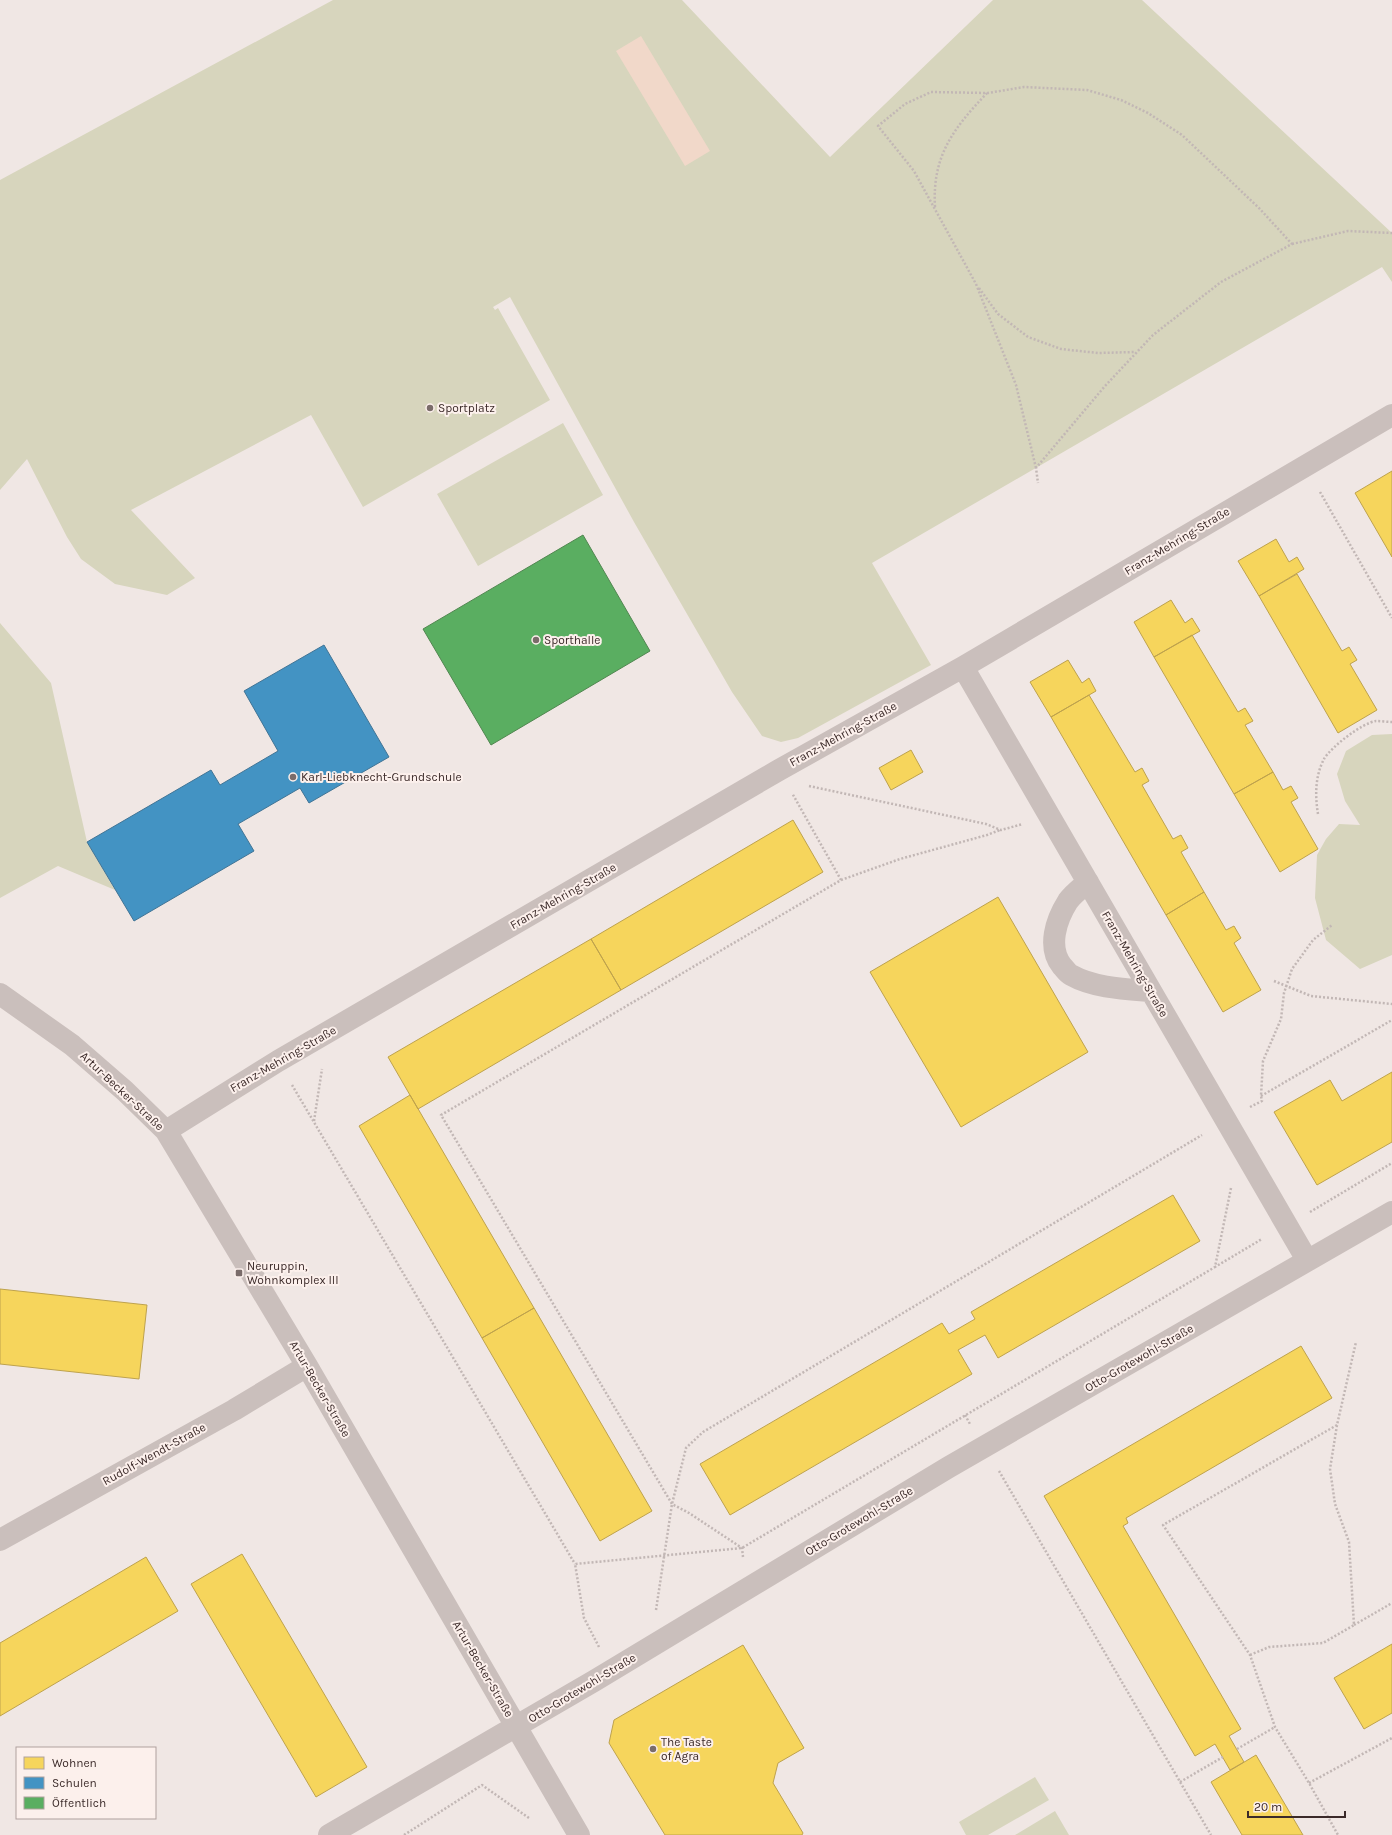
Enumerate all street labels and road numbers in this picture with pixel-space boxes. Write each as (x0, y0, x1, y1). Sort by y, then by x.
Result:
street label: Franz-Mehring-Straße (1122, 504, 1232, 578)
street label: Franz-Mehring-Straße (787, 699, 899, 769)
street label: Franz-Mehring-Straße (507, 860, 619, 932)
street label: Franz-Mehring-Straße (1099, 908, 1171, 1020)
street label: Franz-Mehring-Straße (227, 1023, 339, 1095)
street label: Artur-Becker-Straße (77, 1049, 167, 1133)
street label: Otto-Grotewohl-Straße (1082, 1321, 1196, 1395)
street label: Artur-Becker-Straße (287, 1338, 353, 1440)
street label: Rudolf-Wendt-Straße (100, 1420, 208, 1488)
street label: Otto-Grotewohl-Straße (803, 1483, 915, 1559)
street label: Artur-Becker-Straße (450, 1618, 516, 1720)
street label: Otto-Grotewohl-Straße (526, 1650, 638, 1726)

